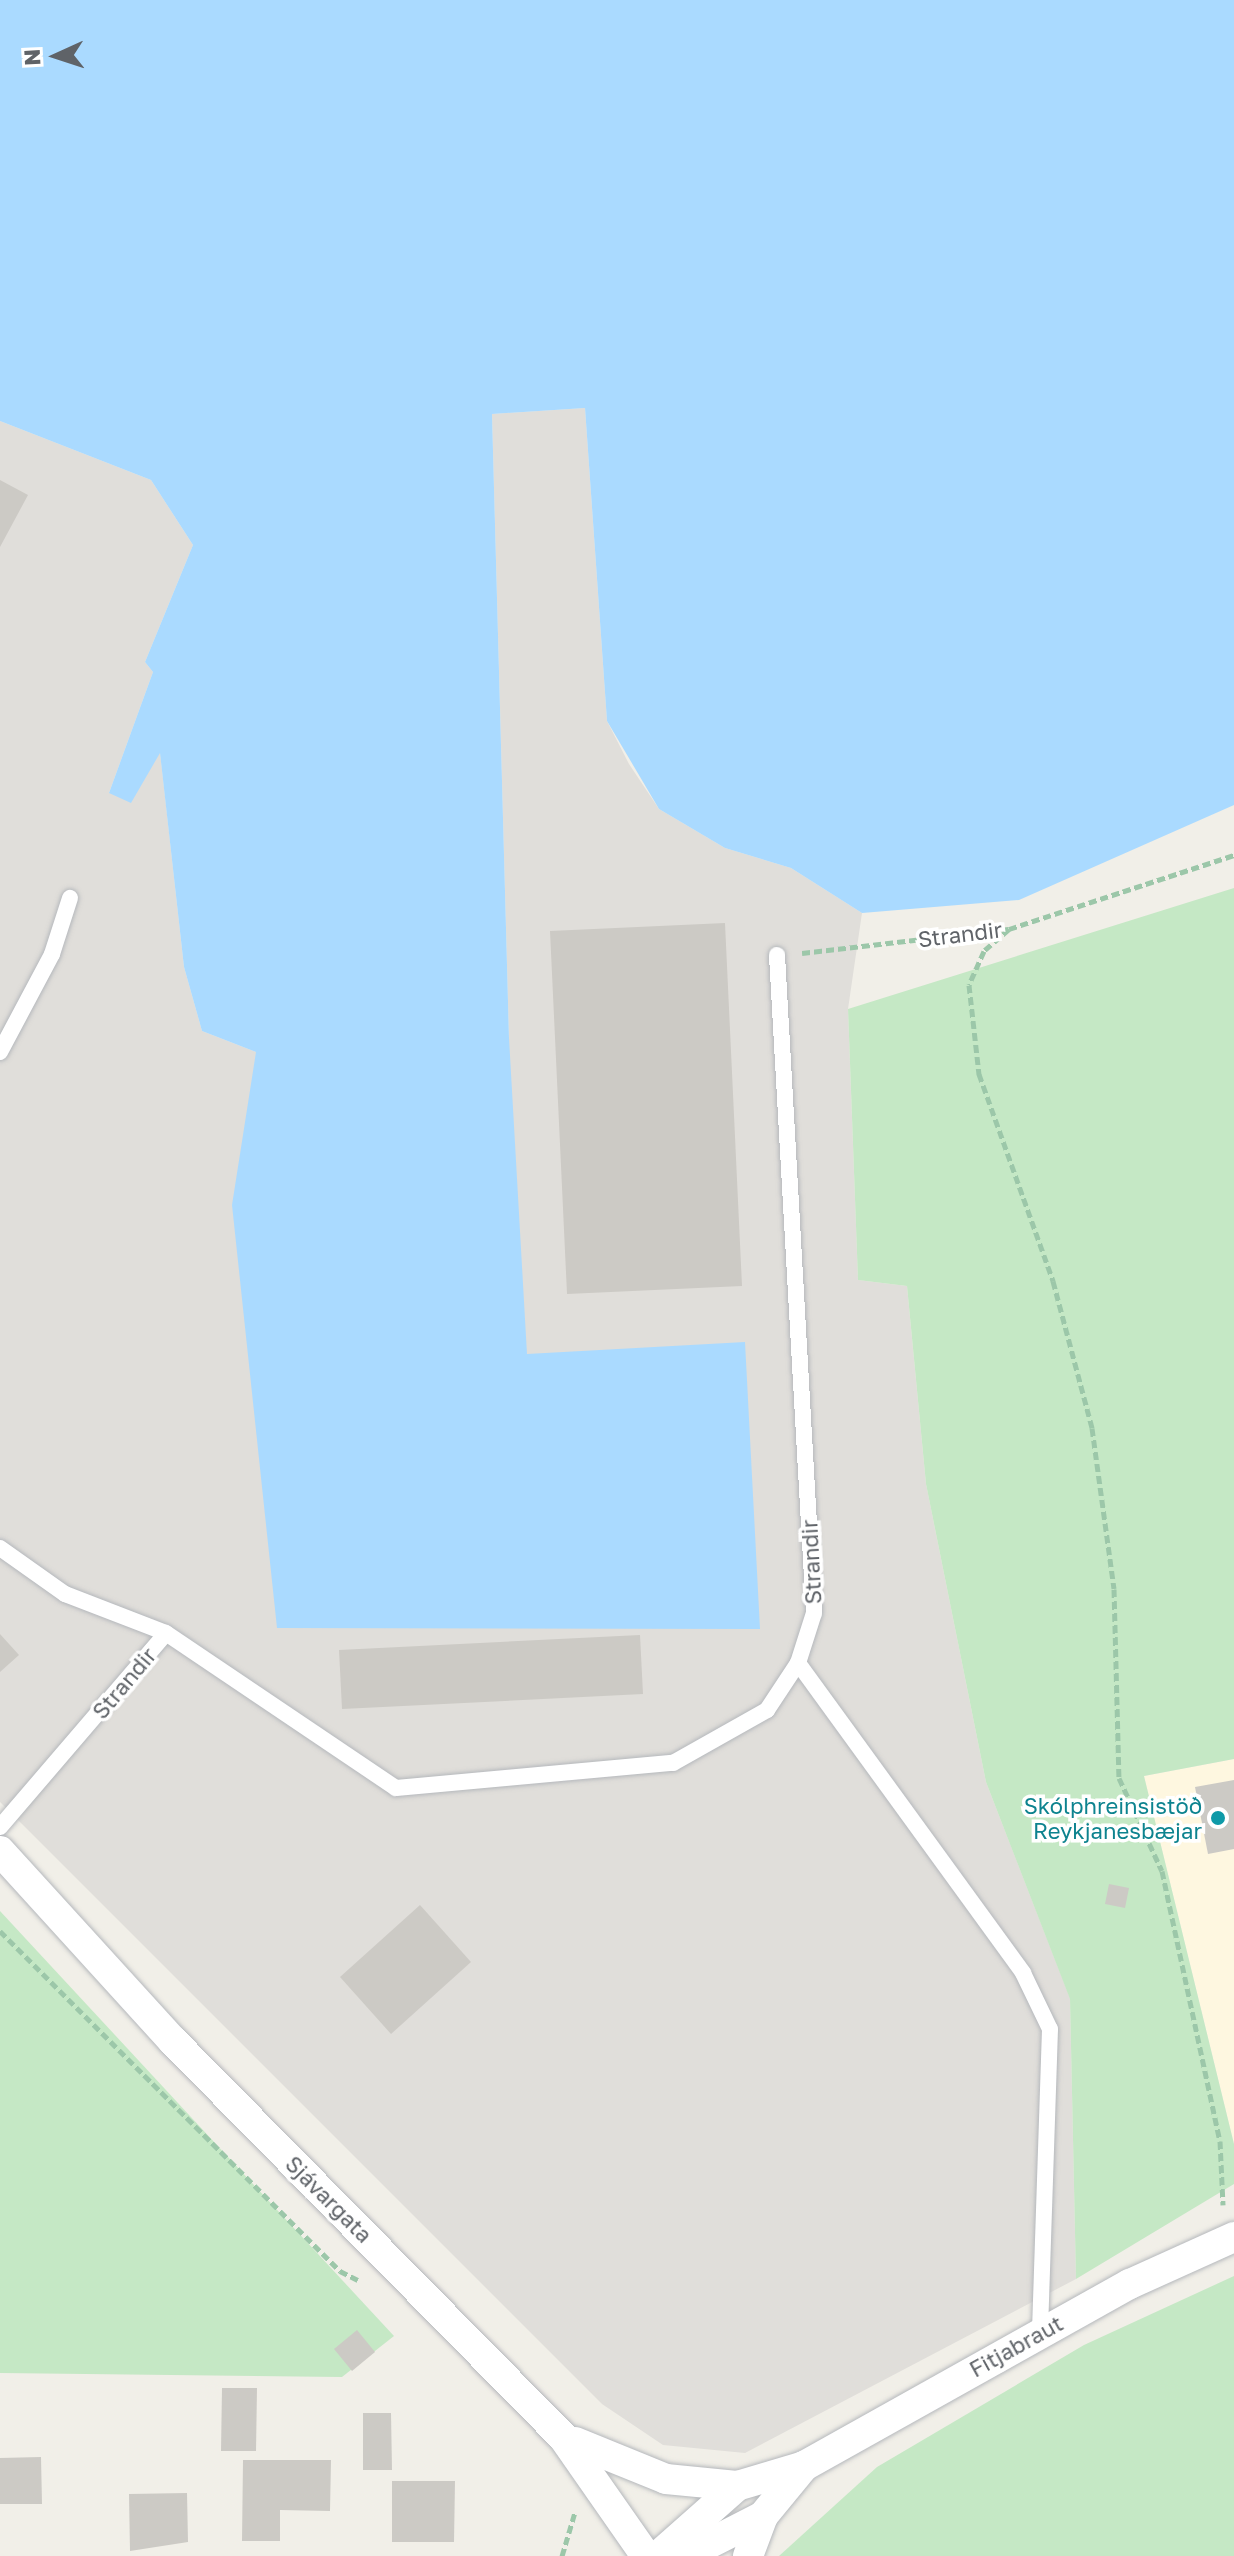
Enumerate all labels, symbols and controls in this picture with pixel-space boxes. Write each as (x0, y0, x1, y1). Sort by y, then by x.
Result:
north arrow (16, 16, 96, 96)
text: N (18, 48, 45, 66)
street label: Strandir (916, 916, 1004, 952)
street label: Strandir (796, 1519, 826, 1605)
street label: Strandir (87, 1642, 161, 1724)
place label: Skólphreinsistöð Reykjanesbæjar (1024, 1792, 1202, 1844)
marker: Skólphreinsistöð Reykjanesbæjar (1209, 1809, 1227, 1827)
street label: Sjávargata (280, 2150, 378, 2248)
street label: Fitjabraut (965, 2310, 1067, 2382)

